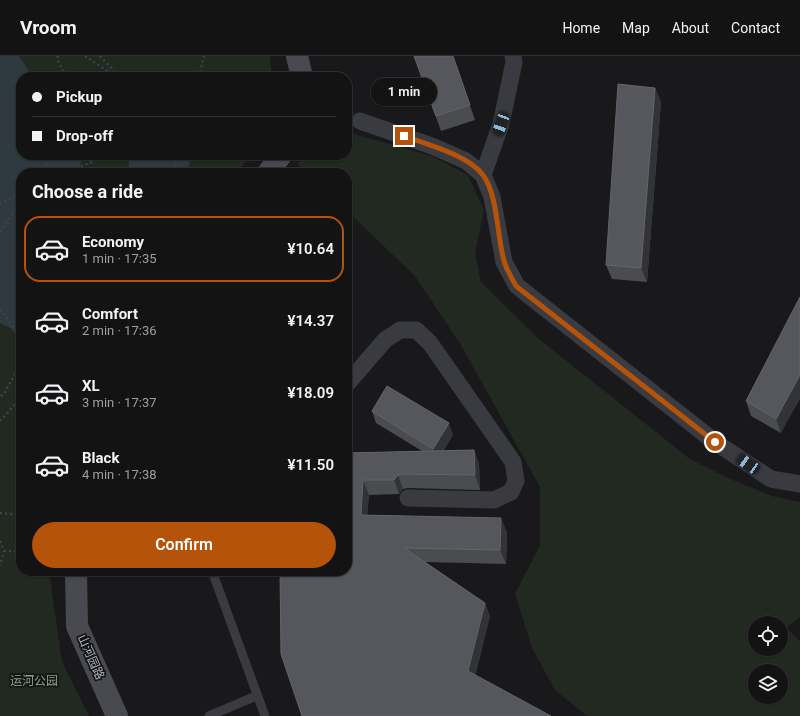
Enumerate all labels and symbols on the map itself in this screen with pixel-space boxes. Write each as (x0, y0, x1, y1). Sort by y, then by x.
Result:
callout: 1 min (371, 78, 437, 106)
car (491, 111, 511, 137)
route end (395, 127, 413, 145)
route start (706, 433, 724, 451)
car (735, 452, 761, 476)
street label: 山河园路 (75, 632, 107, 682)
park label: 运河公园 (10, 674, 58, 688)

